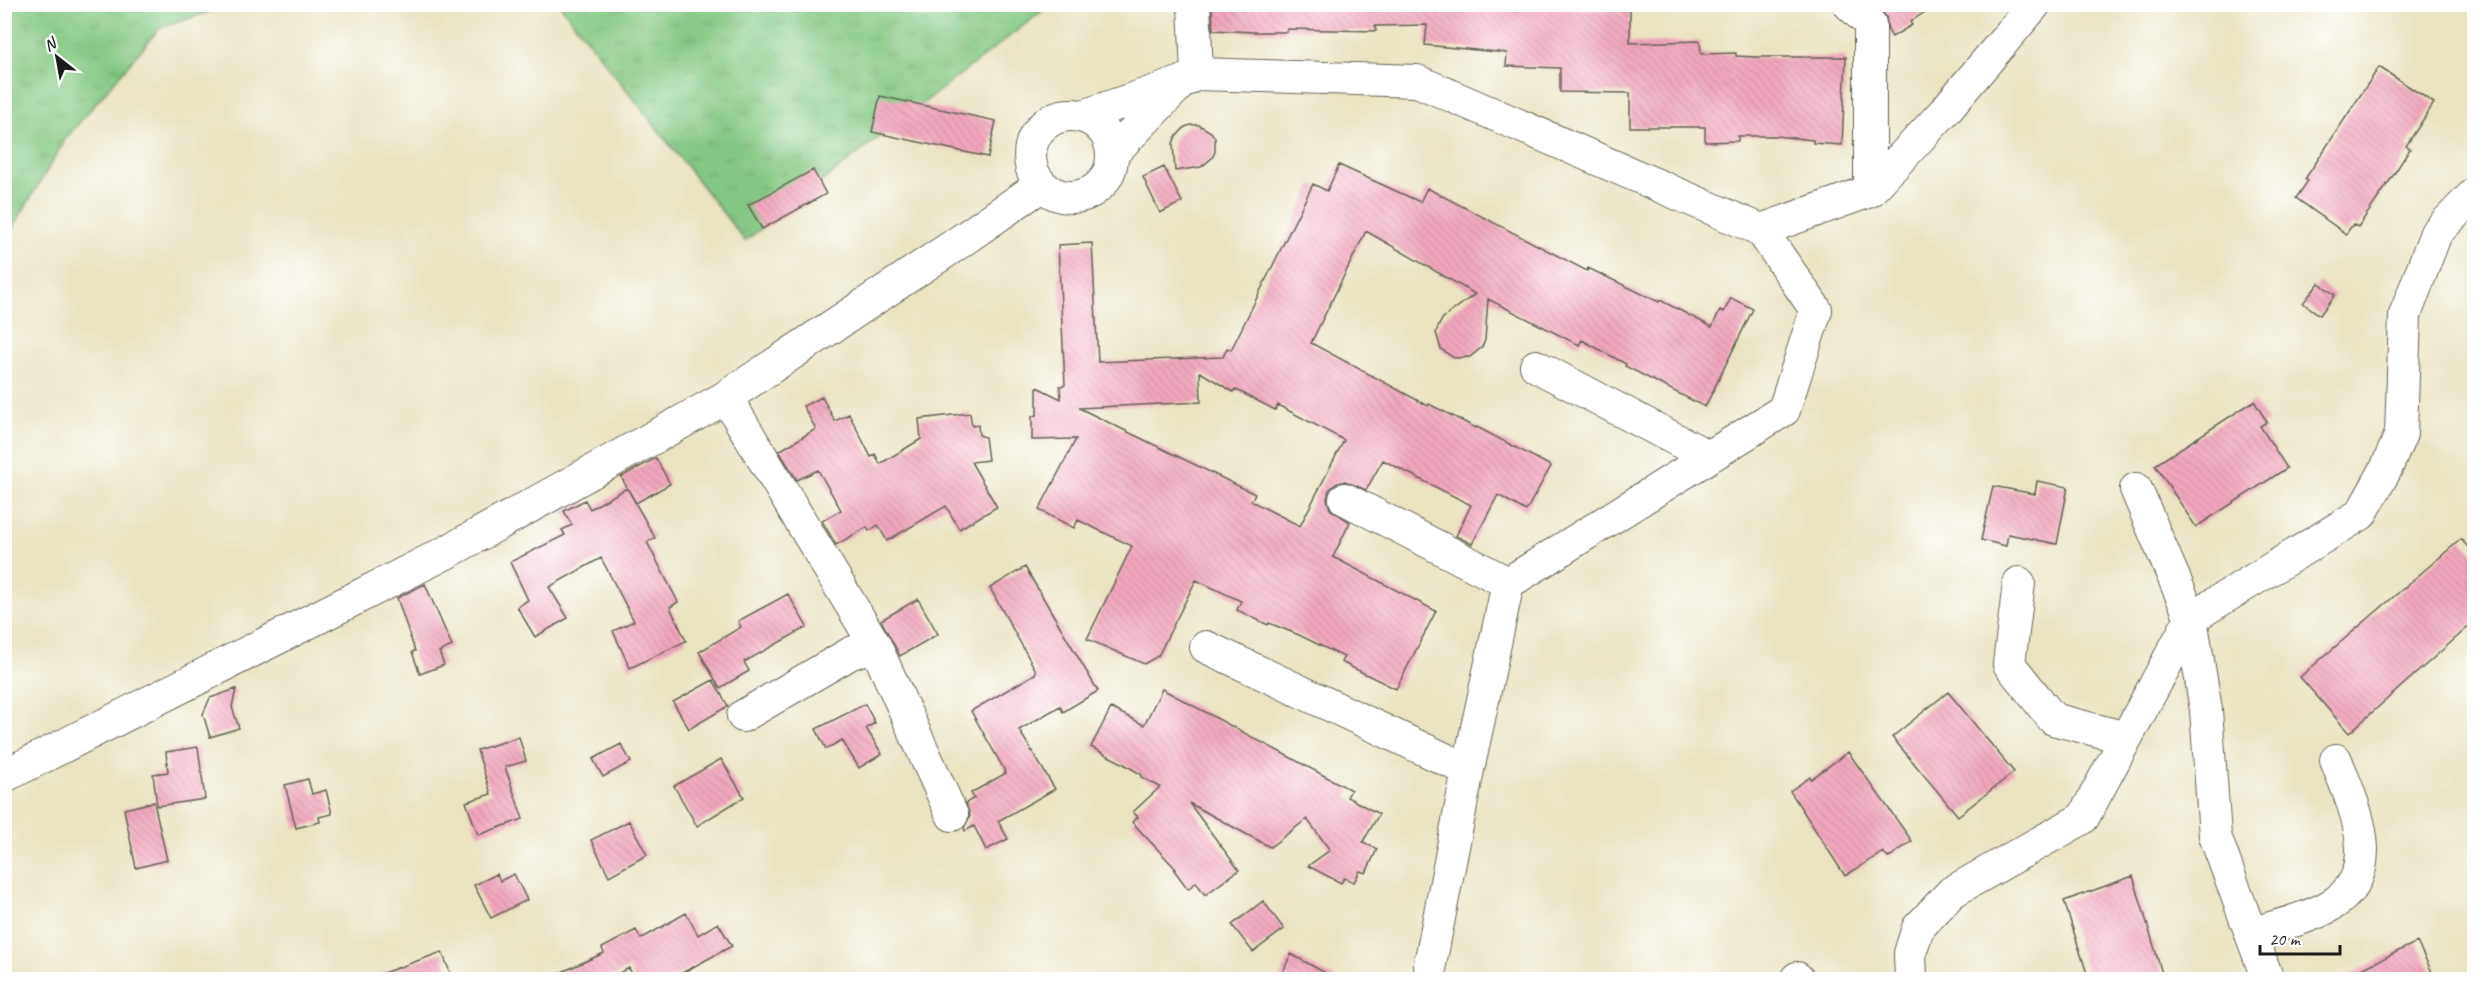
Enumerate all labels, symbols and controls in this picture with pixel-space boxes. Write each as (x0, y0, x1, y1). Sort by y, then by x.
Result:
north arrow (27, 27, 87, 87)
text: N (40, 32, 62, 56)
scale bar (2260, 918, 2340, 956)
text: 20 m (2269, 928, 2302, 950)

